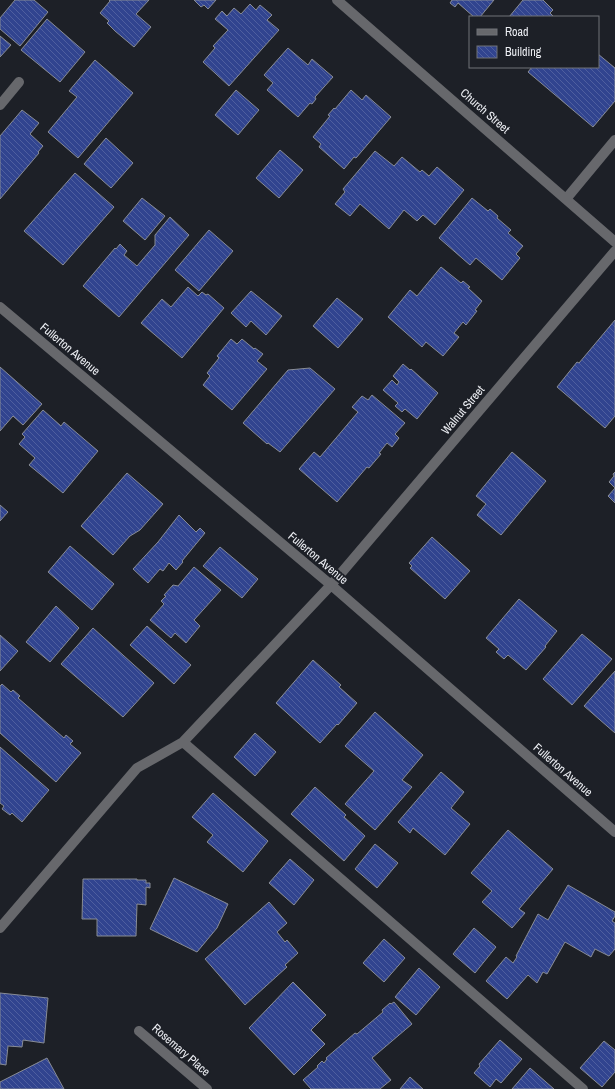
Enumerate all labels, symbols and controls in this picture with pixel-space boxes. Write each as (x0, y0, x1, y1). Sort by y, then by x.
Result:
legend (469, 16, 599, 68)
text: Road (505, 24, 529, 40)
text: Building (505, 44, 542, 60)
street label: Church Street (457, 85, 513, 137)
street label: Fullerton Avenue (37, 319, 103, 379)
street label: Walnut Street (438, 382, 488, 438)
street label: Fullerton Avenue (285, 528, 351, 588)
street label: Fullerton Avenue (530, 740, 596, 800)
street label: Rosemary Place (149, 1020, 213, 1080)

